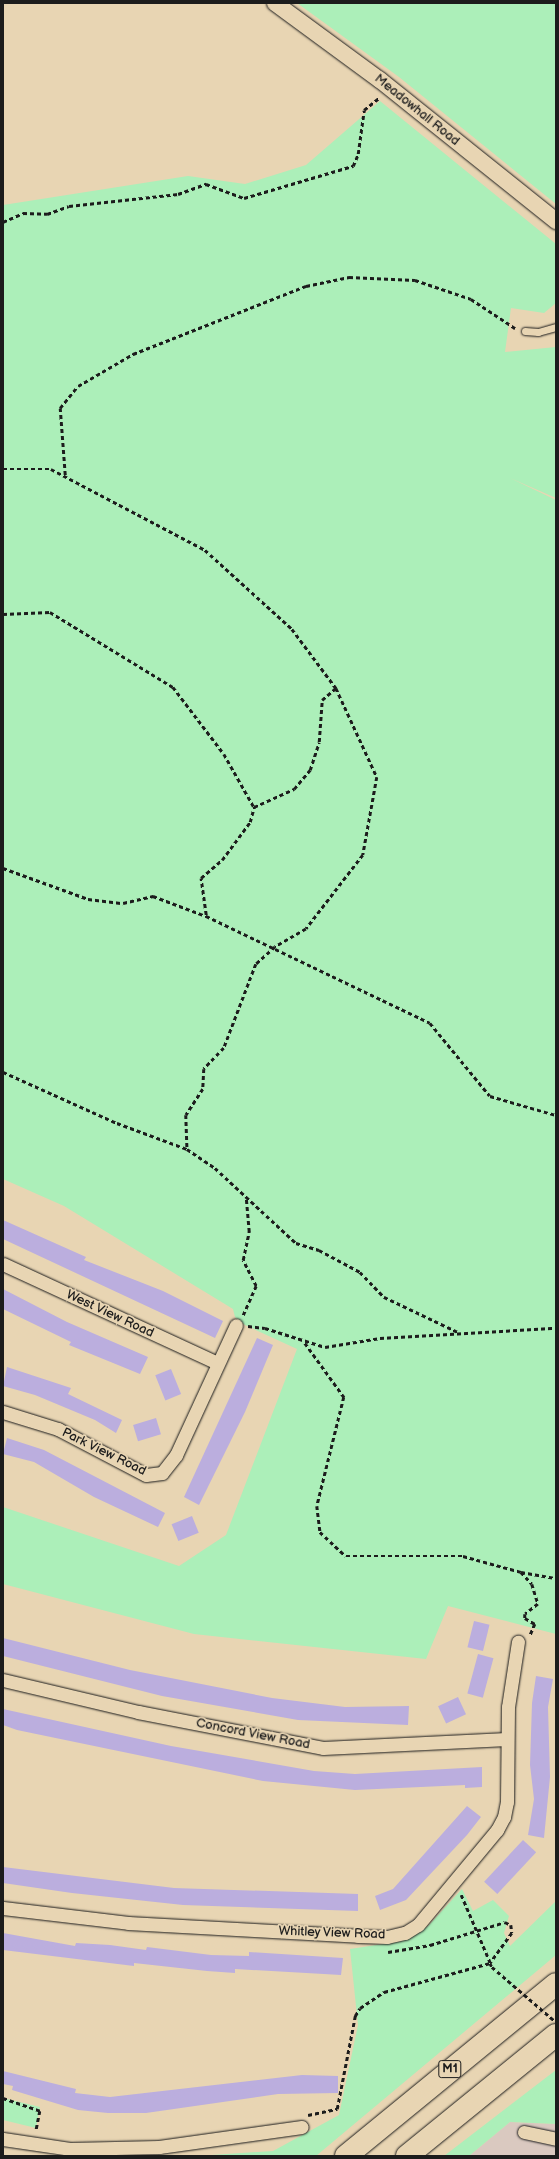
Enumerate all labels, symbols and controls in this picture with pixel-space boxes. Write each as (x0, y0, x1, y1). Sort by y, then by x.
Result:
street label: Meadowhall Road (371, 71, 463, 149)
street label: West View Road (64, 1287, 156, 1341)
street label: Park View Road (59, 1425, 149, 1479)
street label: Concord View Road (195, 1715, 311, 1753)
street label: Whitley View Road (278, 1923, 386, 1943)
road number: M1 (438, 2059, 462, 2079)

